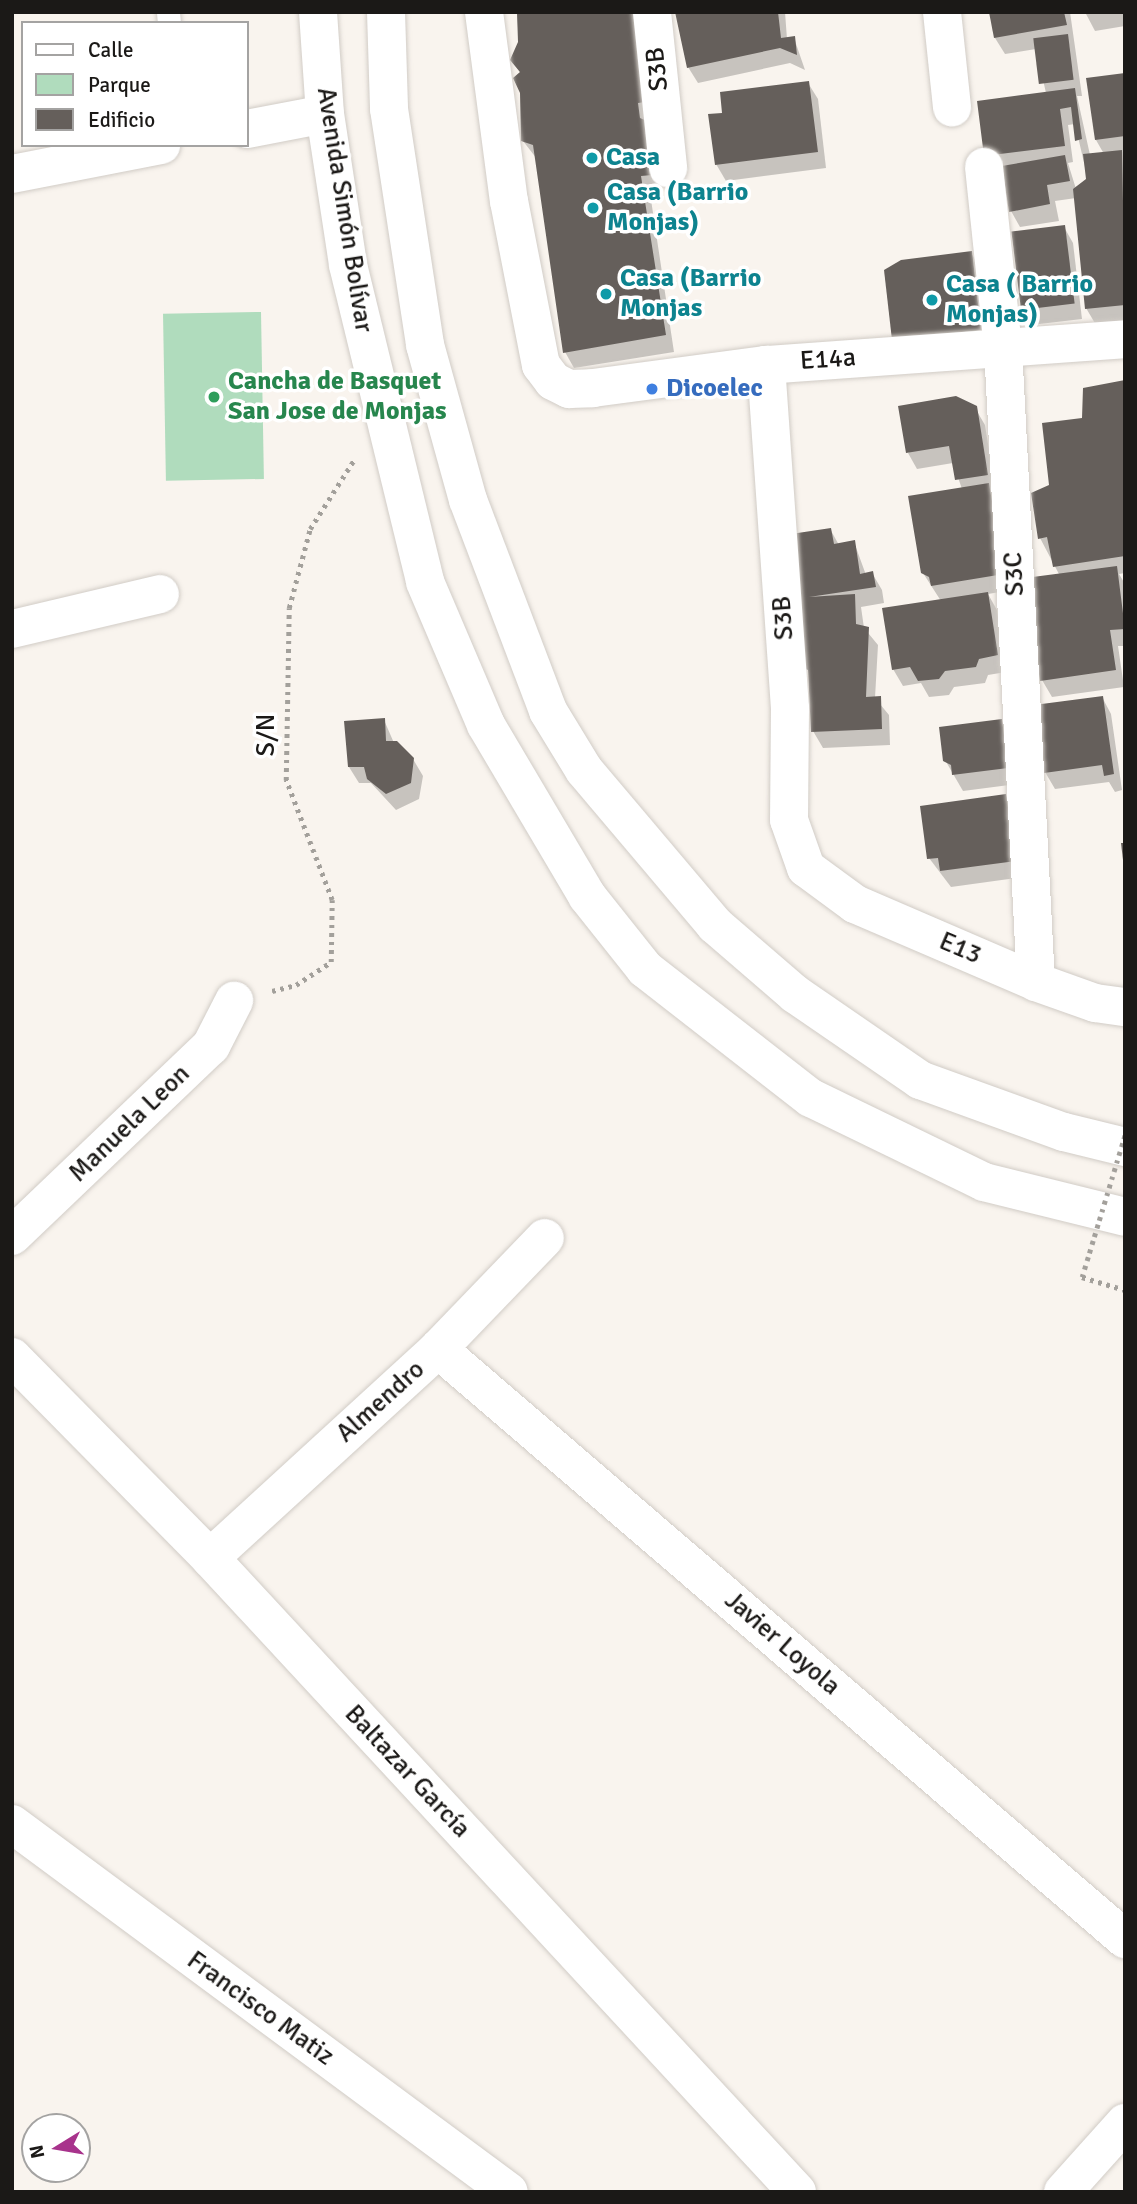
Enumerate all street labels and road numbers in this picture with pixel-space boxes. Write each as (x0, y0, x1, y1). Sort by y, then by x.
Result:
street label: S3B (640, 45, 676, 93)
street label: Avenida Simón Bolívar (309, 85, 379, 335)
street label: E14a (799, 342, 857, 378)
street label: S3C (998, 551, 1032, 597)
street label: S3B (767, 595, 801, 641)
street label: S/N (251, 713, 283, 757)
street label: E13 (934, 926, 986, 972)
street label: Manuela Leon (63, 1059, 197, 1189)
street label: Almendro (331, 1354, 431, 1450)
street label: Javier Loyola (718, 1585, 846, 1703)
street label: Baltazar García (338, 1699, 476, 1845)
street label: Francisco Matiz (181, 1945, 339, 2073)

